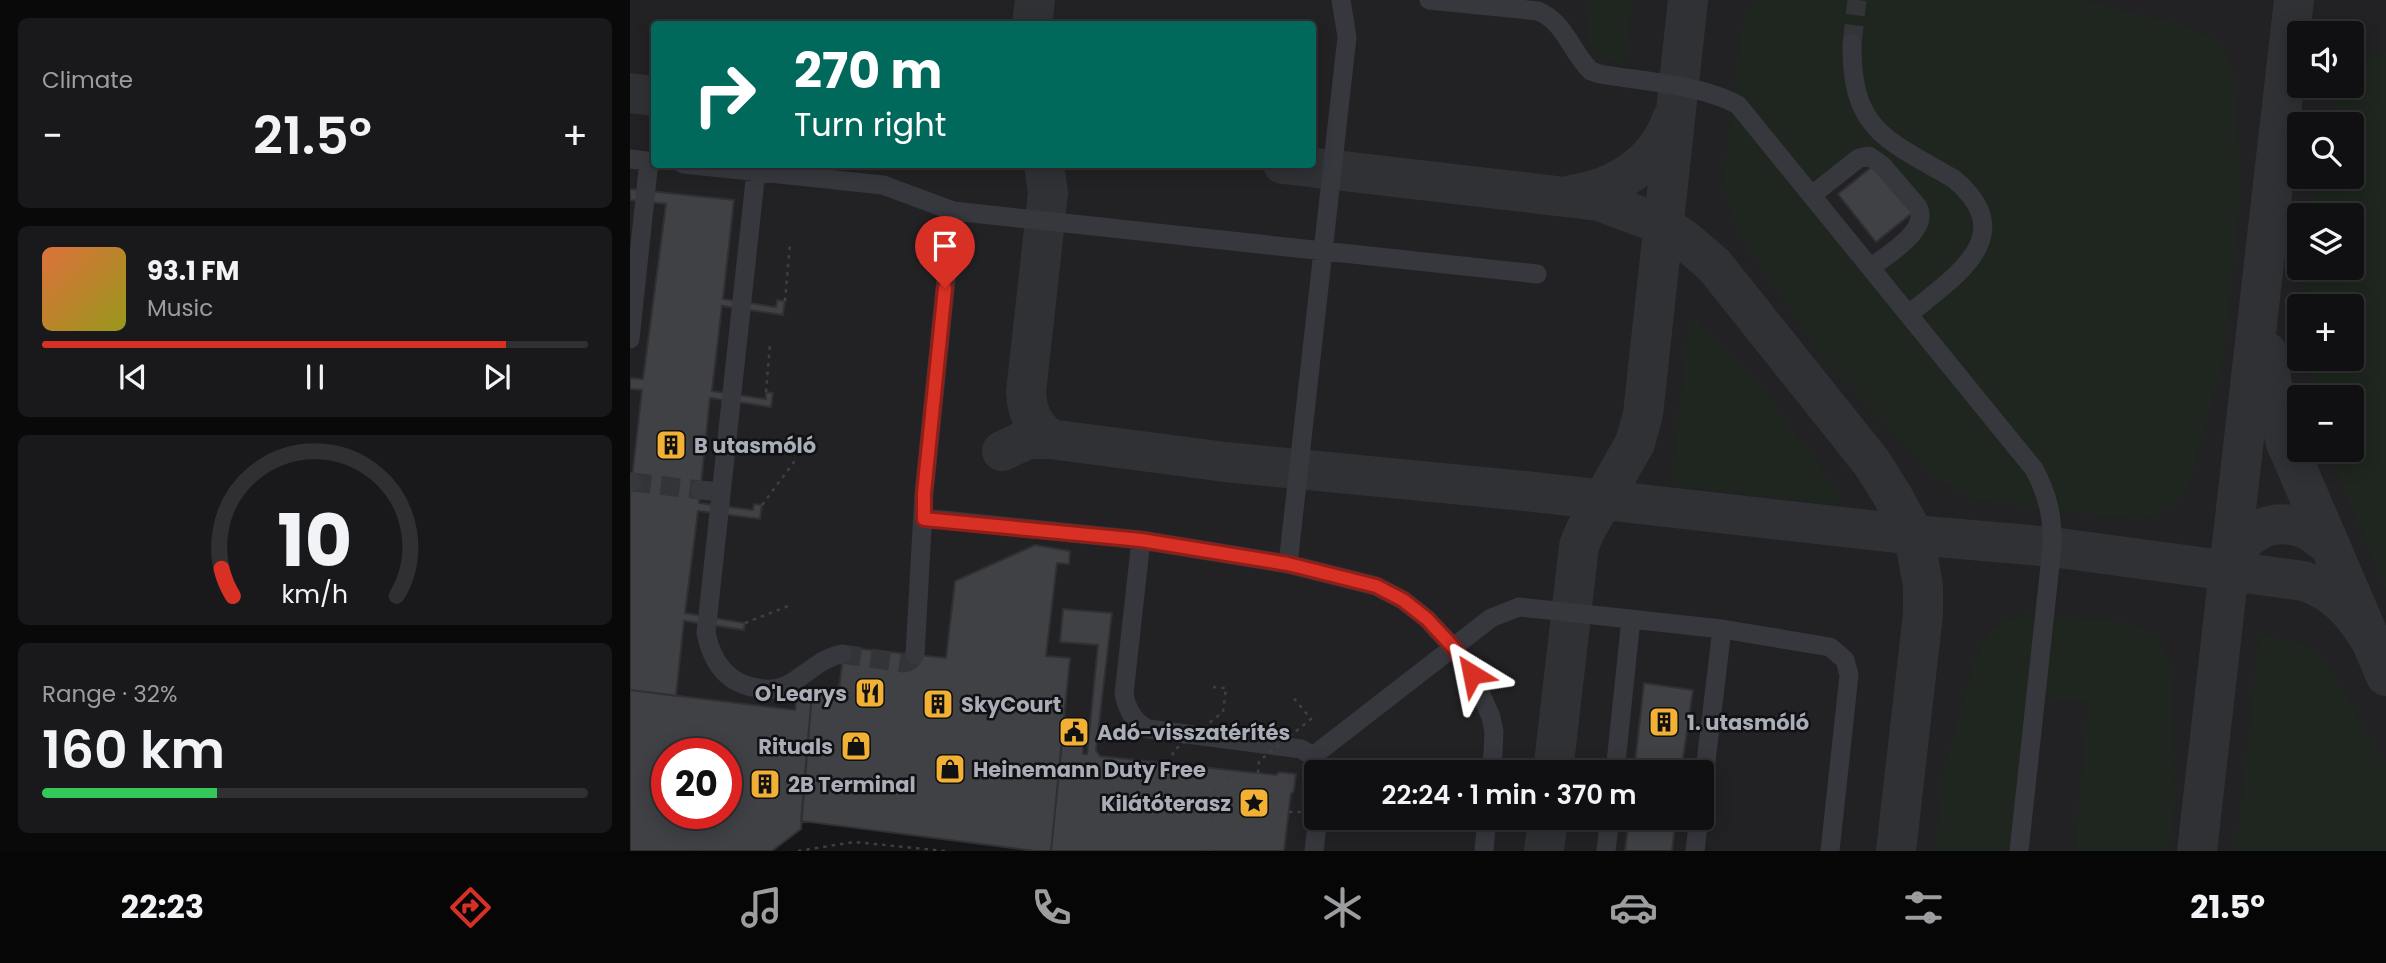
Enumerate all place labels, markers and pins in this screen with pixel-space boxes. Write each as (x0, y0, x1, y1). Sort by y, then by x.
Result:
pin (915, 216, 975, 288)
building icon: B utasmóló (654, 428, 688, 462)
place label: B utasmóló (694, 431, 816, 460)
restaurant icon: O'Learys (853, 676, 887, 710)
place label: O'Learys (755, 679, 847, 708)
building icon: SkyCourt (921, 687, 955, 721)
place label: SkyCourt (961, 690, 1061, 719)
building icon: 1. utasmóló (1647, 705, 1681, 739)
place label: 1. utasmóló (1687, 708, 1809, 737)
public building icon: Adó-visszatérítés (1057, 715, 1091, 749)
place label: Adó-visszatérítés (1097, 718, 1290, 747)
shop icon: Rituals (839, 729, 873, 763)
place label: Rituals (758, 732, 833, 761)
shop icon: Heinemann Duty Free (933, 752, 967, 786)
place label: Heinemann Duty Free (973, 755, 1206, 784)
building icon: 2B Terminal (748, 767, 782, 801)
place label: 2B Terminal (788, 770, 916, 799)
place icon: Kilátóterasz (1237, 786, 1271, 820)
place label: Kilátóterasz (1101, 789, 1231, 818)

